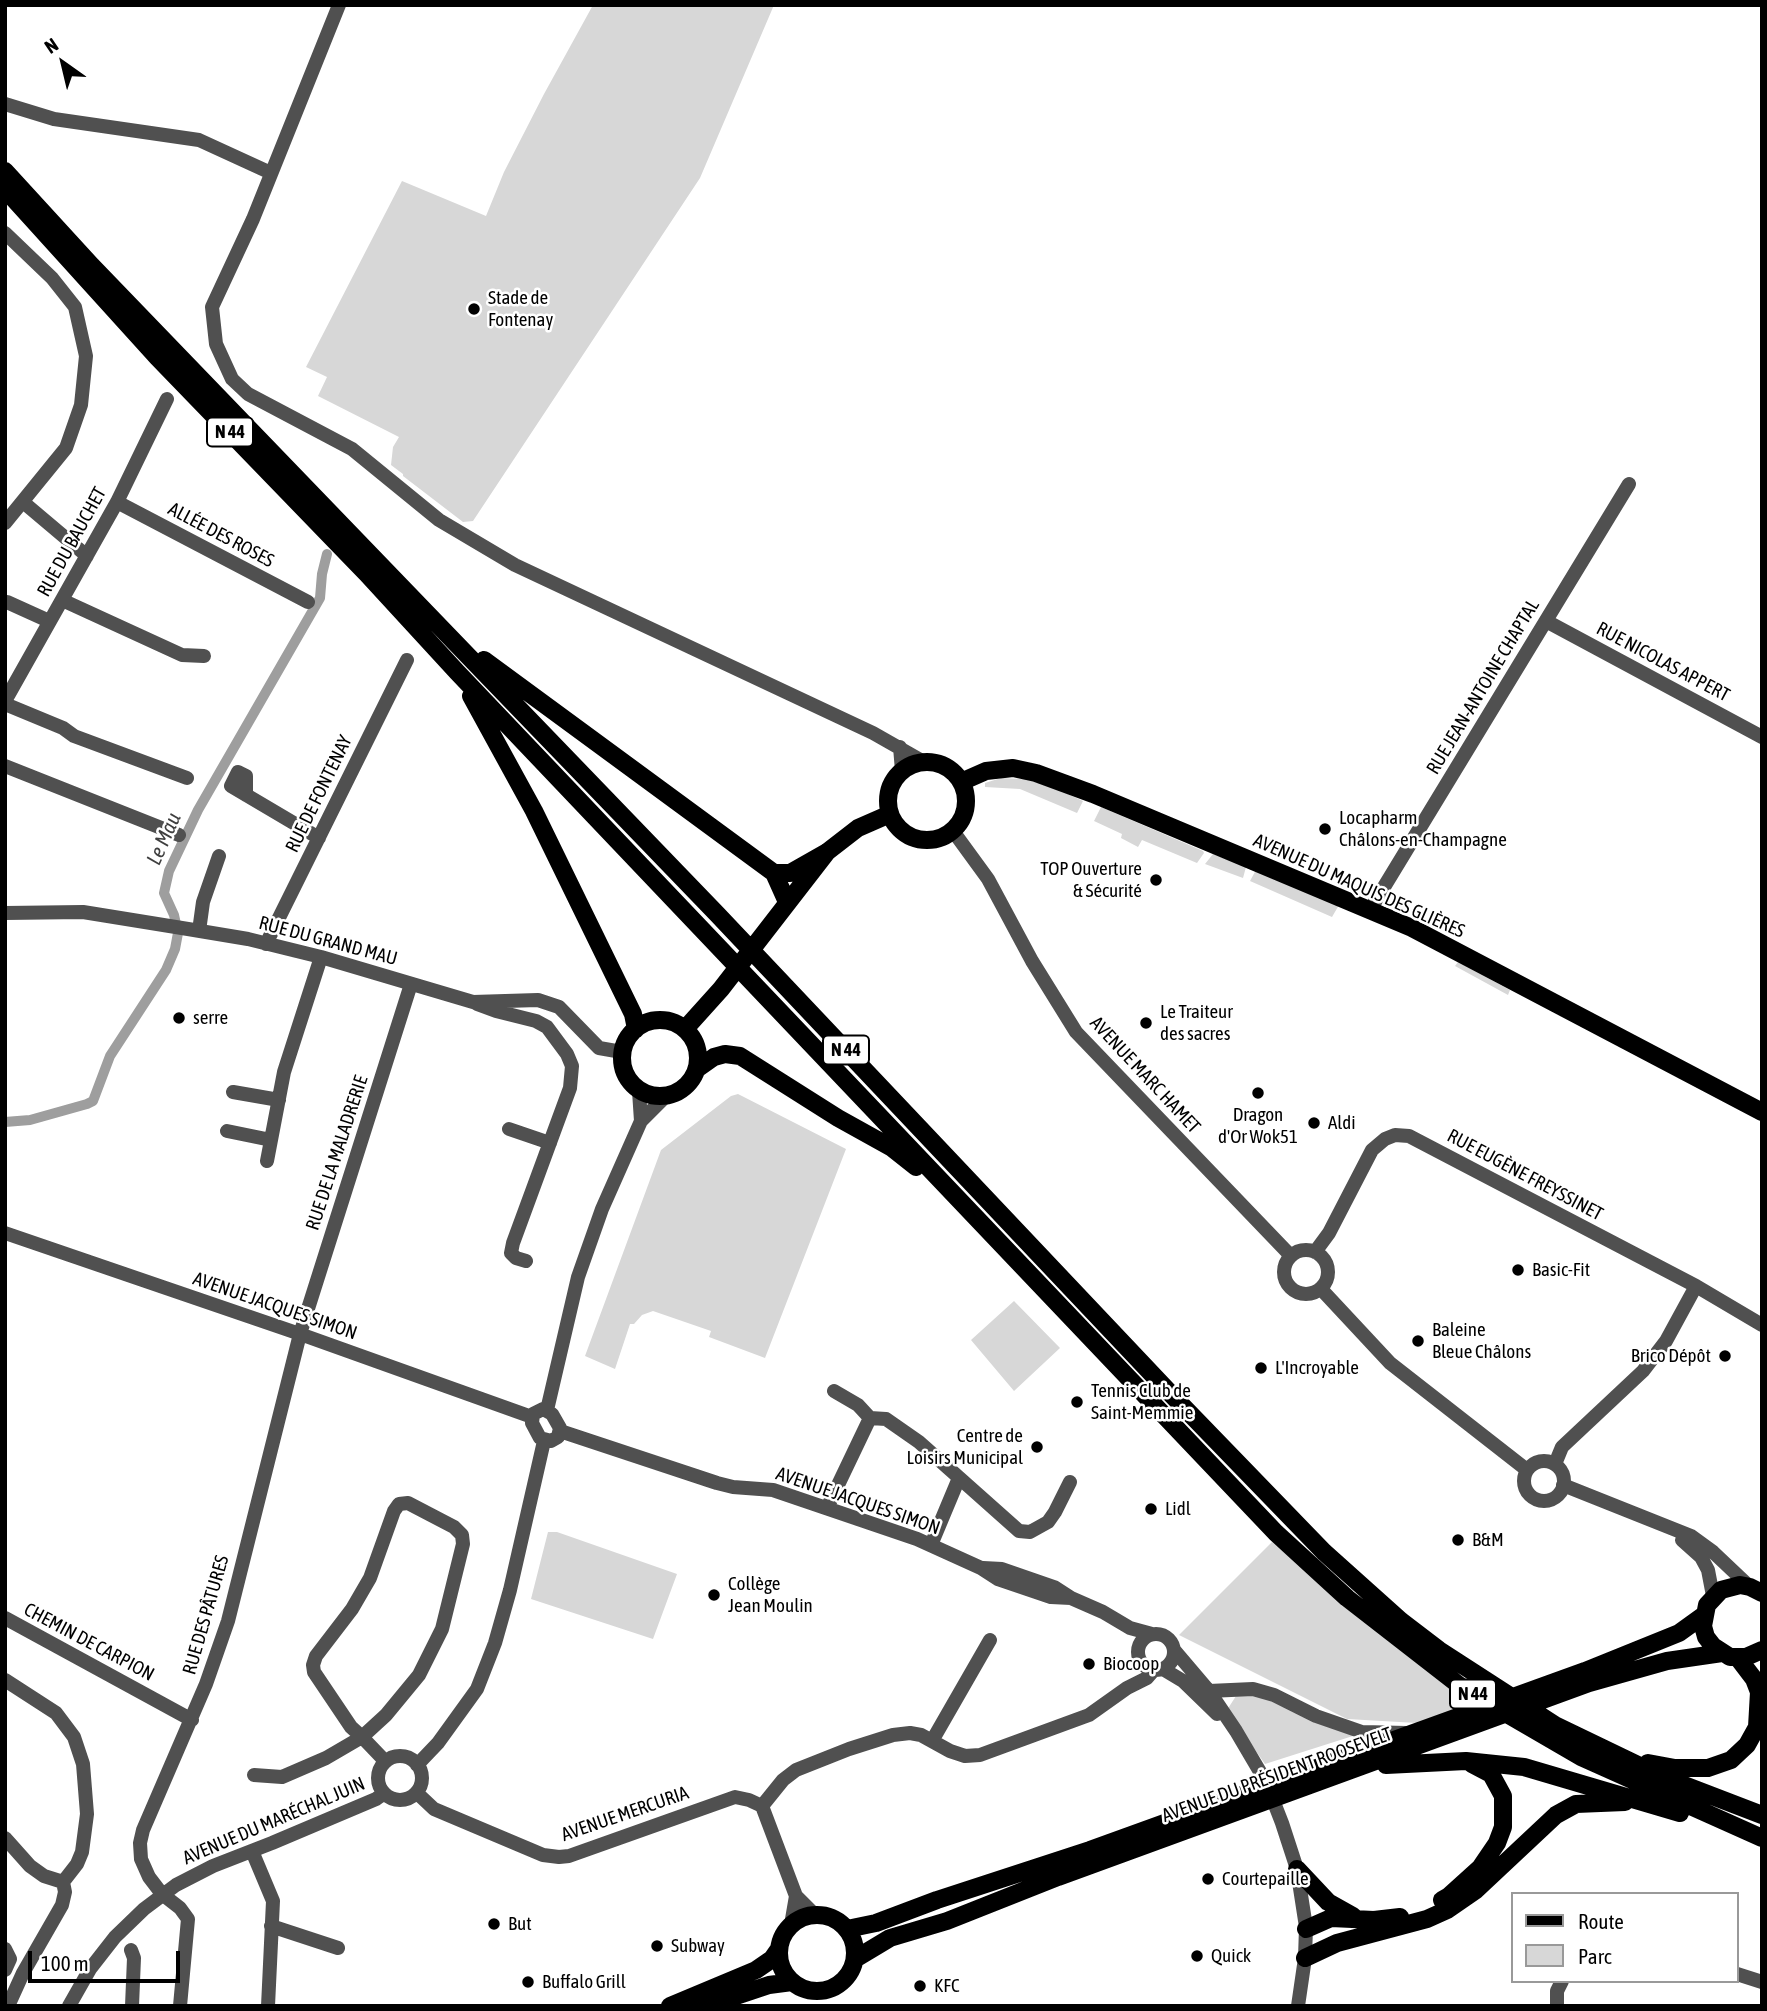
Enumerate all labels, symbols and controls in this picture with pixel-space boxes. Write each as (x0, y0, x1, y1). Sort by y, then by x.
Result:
north arrow (28, 28, 98, 98)
text: N (40, 33, 62, 58)
place label: Stade de Fontenay (488, 287, 553, 331)
marker: Stade de Fontenay (466, 301, 482, 317)
road number: N 44 (207, 418, 253, 446)
street label: RUE DU BAUCHET (33, 483, 111, 601)
street label: ALLÉE DES ROSES (164, 498, 278, 572)
street label: RUE JEAN-ANTOINE CHAPTAL (1422, 596, 1544, 778)
street label: RUE NICOLAS APPERT (1592, 617, 1734, 707)
street label: RUE DE FONTENAY (281, 732, 357, 856)
place label: Locapharm Châlons-en-Champagne (1339, 807, 1507, 851)
water label: Le Mau (141, 809, 187, 869)
marker: Locapharm Châlons-en-Champagne (1317, 821, 1333, 837)
street label: AVENUE DU MAQUIS DES GLIÈRES (1250, 829, 1468, 943)
place label: TOP Ouverture & Sécurité (1040, 858, 1142, 902)
marker: TOP Ouverture & Sécurité (1148, 872, 1164, 888)
street label: RUE DU GRAND MAU (256, 912, 400, 970)
place label: Le Traiteur des sacres (1160, 1001, 1233, 1045)
place label: serre (193, 1007, 228, 1029)
marker: serre (171, 1010, 187, 1026)
street label: AVENUE MARC HAMET (1085, 1012, 1205, 1138)
marker: Le Traiteur des sacres (1138, 1015, 1154, 1031)
road number: N 44 (823, 1036, 869, 1064)
street label: RUE DE LA MALADRERIE (301, 1073, 373, 1233)
marker: Dragon d'Or Wok51 (1250, 1085, 1266, 1101)
place label: Dragon d'Or Wok51 (1218, 1104, 1298, 1148)
place label: Aldi (1328, 1112, 1356, 1134)
marker: Aldi (1306, 1115, 1322, 1131)
street label: RUE EUGÈNE FREYSSINET (1443, 1124, 1607, 1226)
place label: Basic-Fit (1532, 1259, 1590, 1281)
marker: Basic-Fit (1510, 1262, 1526, 1278)
street label: AVENUE JACQUES SIMON (190, 1267, 360, 1345)
place label: Baleine Bleue Châlons (1432, 1319, 1531, 1363)
marker: Baleine Bleue Châlons (1410, 1333, 1426, 1349)
place label: Brico Dépôt (1631, 1345, 1711, 1367)
marker: Brico Dépôt (1717, 1348, 1733, 1364)
place label: L'Incroyable (1275, 1357, 1359, 1379)
marker: L'Incroyable (1253, 1360, 1269, 1376)
place label: Tennis Club de Saint-Memmie (1091, 1380, 1193, 1424)
marker: Tennis Club de Saint-Memmie (1069, 1394, 1085, 1410)
place label: Centre de Loisirs Municipal (907, 1425, 1023, 1469)
marker: Centre de Loisirs Municipal (1029, 1439, 1045, 1455)
street label: AVENUE JACQUES SIMON (773, 1462, 943, 1540)
place label: Lidl (1165, 1498, 1191, 1520)
marker: Lidl (1143, 1501, 1159, 1517)
place label: B&M (1472, 1529, 1504, 1551)
marker: B&M (1450, 1532, 1466, 1548)
street label: RUE DES PÂTURES (178, 1553, 234, 1677)
place label: Collège Jean Moulin (728, 1573, 813, 1617)
marker: Collège Jean Moulin (706, 1587, 722, 1603)
street label: CHEMIN DE CARPION (20, 1598, 158, 1686)
place label: Biocoop (1103, 1653, 1159, 1675)
marker: Biocoop (1081, 1656, 1097, 1672)
road number: N 44 (1450, 1680, 1496, 1708)
street label: AVENUE DU PRÉSIDENT ROOSEVELT (1159, 1723, 1395, 1827)
street label: AVENUE DU MARÉCHAL JUIN (179, 1772, 369, 1870)
street label: AVENUE MERCURIA (558, 1782, 692, 1846)
place label: Courtepaille (1222, 1868, 1309, 1890)
marker: Courtepaille (1200, 1871, 1216, 1887)
legend (1512, 1892, 1739, 1983)
text: Route (1578, 1909, 1624, 1933)
place label: But (508, 1913, 532, 1935)
marker: But (486, 1916, 502, 1932)
place label: Subway (671, 1935, 725, 1957)
scale bar (32, 1938, 184, 1982)
marker: Subway (649, 1938, 665, 1954)
text: Parc (1578, 1944, 1612, 1968)
place label: Quick (1211, 1945, 1251, 1967)
marker: Quick (1189, 1948, 1205, 1964)
text: 100 m (41, 1951, 89, 1975)
place label: Buffalo Grill (542, 1971, 626, 1993)
marker: Buffalo Grill (520, 1974, 536, 1990)
place label: KFC (934, 1975, 960, 1997)
marker: KFC (912, 1978, 928, 1994)

